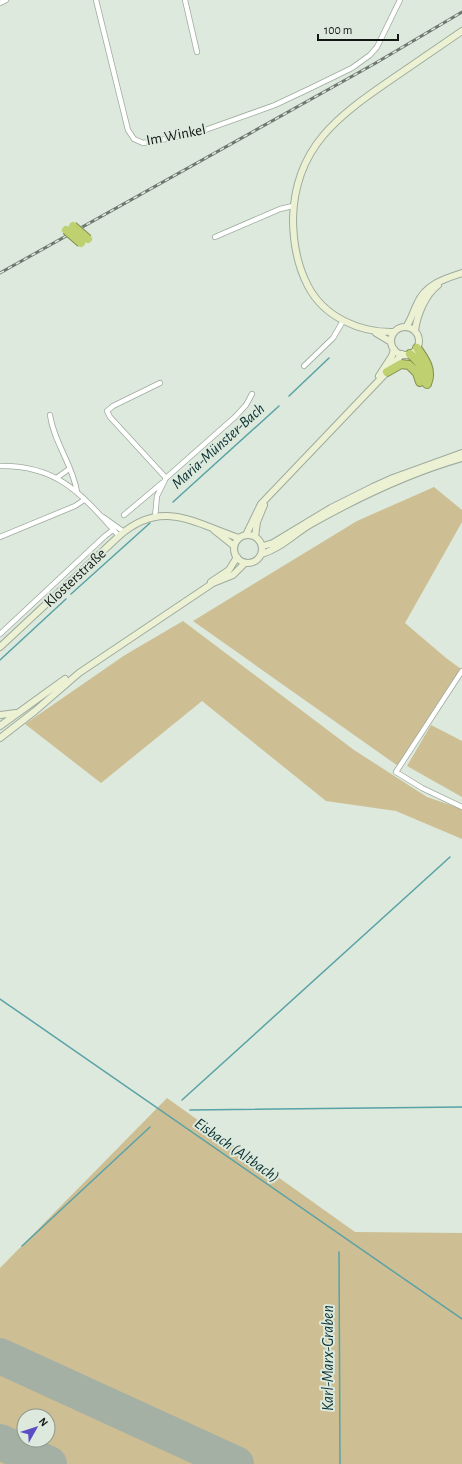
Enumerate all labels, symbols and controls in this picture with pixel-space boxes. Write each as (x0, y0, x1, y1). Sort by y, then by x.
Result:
scale bar (318, 16, 398, 42)
text: 100 m (324, 24, 352, 36)
street label: Im Winkel (145, 122, 207, 148)
water label: Maria-Münster-Bach (168, 400, 268, 492)
street label: Klosterstraße (41, 546, 109, 610)
water label: Eisbach (Altbach) (192, 1115, 282, 1185)
water label: Karl-Marx-Graben (320, 1305, 336, 1411)
north arrow (16, 1408, 56, 1448)
text: N (37, 1416, 50, 1428)

